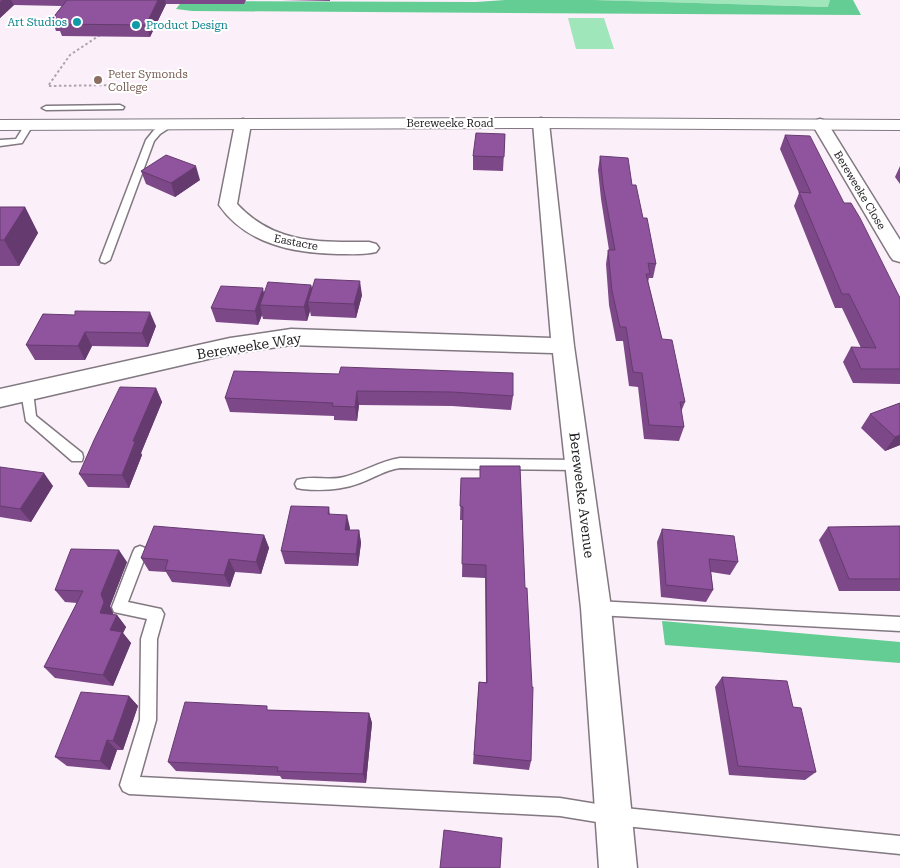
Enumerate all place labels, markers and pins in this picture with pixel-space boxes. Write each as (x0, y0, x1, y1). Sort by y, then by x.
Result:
place label: Art Studios (7, 16, 67, 29)
marker: Art Studios (71, 16, 83, 28)
marker: Product Design (130, 19, 142, 31)
place label: Product Design (146, 19, 228, 32)
place label: Peter Symonds College (108, 68, 188, 94)
marker: Peter Symonds College (92, 74, 104, 86)

